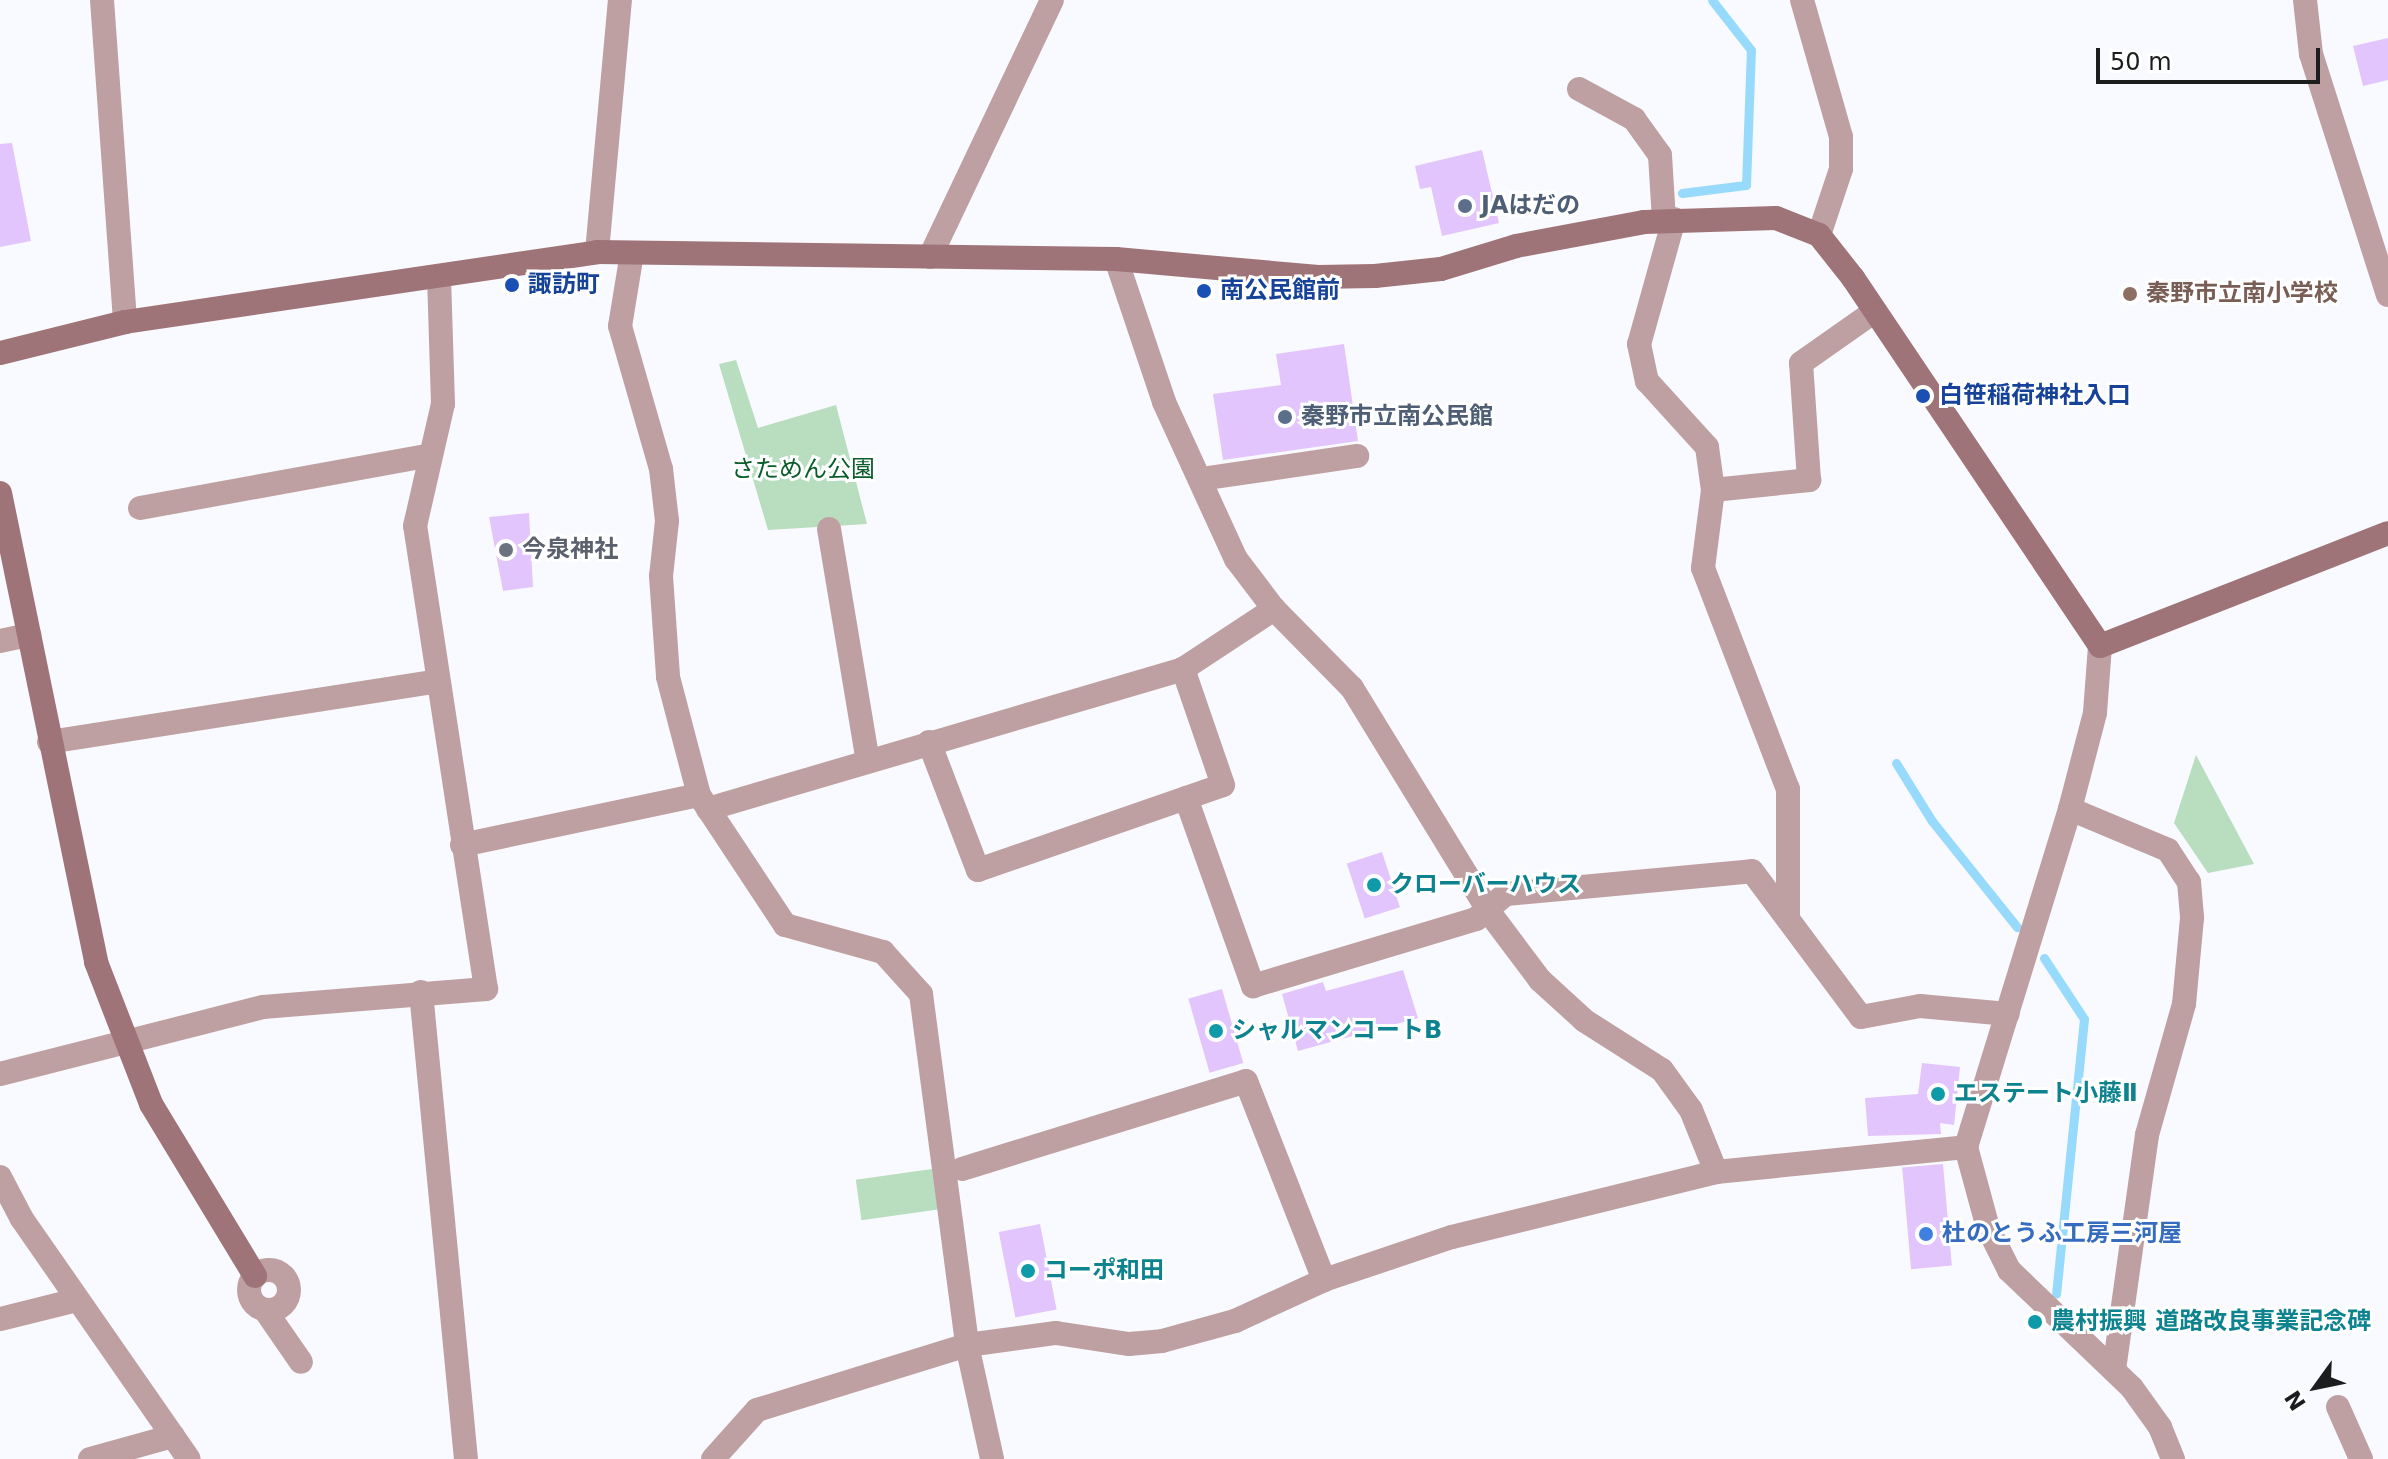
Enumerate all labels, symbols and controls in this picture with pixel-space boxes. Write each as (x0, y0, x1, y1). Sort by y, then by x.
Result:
scale bar (2100, 32, 2324, 82)
text: 50 m (2110, 48, 2172, 76)
place label: JAはだの (1481, 192, 1581, 220)
marker: JAはだの (1456, 197, 1474, 215)
place label: 諏訪町 (528, 271, 600, 299)
marker: 諏訪町 (503, 276, 521, 294)
place label: 南公民館前 (1220, 277, 1340, 305)
place label: 秦野市立南小学校 (2146, 280, 2338, 308)
marker: 南公民館前 (1195, 282, 1213, 300)
marker: 秦野市立南小学校 (2121, 285, 2139, 303)
place label: 白笹稲荷神社入口 (1939, 382, 2131, 410)
marker: 白笹稲荷神社入口 (1914, 387, 1932, 405)
place label: 秦野市立南公民館 (1301, 403, 1493, 431)
marker: 秦野市立南公民館 (1276, 408, 1294, 426)
park label: さためん公園 (731, 456, 875, 484)
place label: 今泉神社 (522, 536, 618, 564)
marker: 今泉神社 (497, 541, 515, 559)
place label: クローバーハウス (1390, 871, 1582, 899)
marker: クローバーハウス (1365, 876, 1383, 894)
place label: シャルマンコートB (1232, 1017, 1442, 1045)
marker: シャルマンコートB (1207, 1022, 1225, 1040)
place label: エステート小藤Ⅱ (1954, 1080, 2138, 1108)
marker: エステート小藤Ⅱ (1929, 1085, 1947, 1103)
place label: 杜のとうふ工房三河屋 (1942, 1220, 2182, 1248)
marker: 杜のとうふ工房三河屋 (1917, 1225, 1935, 1243)
place label: コーポ和田 (1044, 1257, 1164, 1285)
marker: コーポ和田 (1019, 1262, 1037, 1280)
place label: 農村振興 道路改良事業記念碑 (2051, 1308, 2371, 1336)
marker: 農村振興 道路改良事業記念碑 (2026, 1313, 2044, 1331)
north arrow (2276, 1347, 2356, 1427)
text: N (2280, 1386, 2311, 1415)

